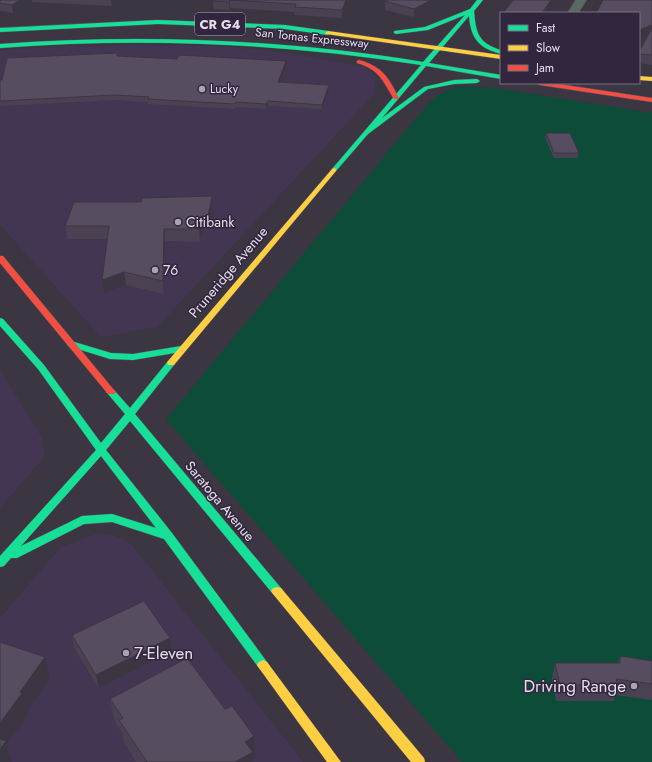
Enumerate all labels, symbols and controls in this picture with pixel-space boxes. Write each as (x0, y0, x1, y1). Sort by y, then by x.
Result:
legend (500, 12, 640, 84)
road number: CR G4 (195, 13, 245, 35)
text: Fast (536, 19, 555, 37)
street label: San Tomas Expressway (254, 23, 370, 53)
text: Slow (536, 39, 561, 57)
text: Jam (534, 59, 554, 77)
place label: Lucky (210, 80, 239, 98)
marker: Lucky (197, 84, 207, 94)
place label: Citibank (186, 212, 235, 232)
marker: Citibank (173, 217, 183, 227)
street label: Pruneridge Avenue (184, 222, 272, 322)
place label: 76 (163, 260, 178, 280)
marker: 76 (150, 265, 160, 275)
street label: Saratoga Avenue (180, 456, 260, 546)
place label: 7-Eleven (134, 641, 193, 665)
marker: 7-Eleven (121, 648, 131, 658)
place label: Driving Range (524, 674, 626, 698)
marker: Driving Range (629, 681, 639, 691)

